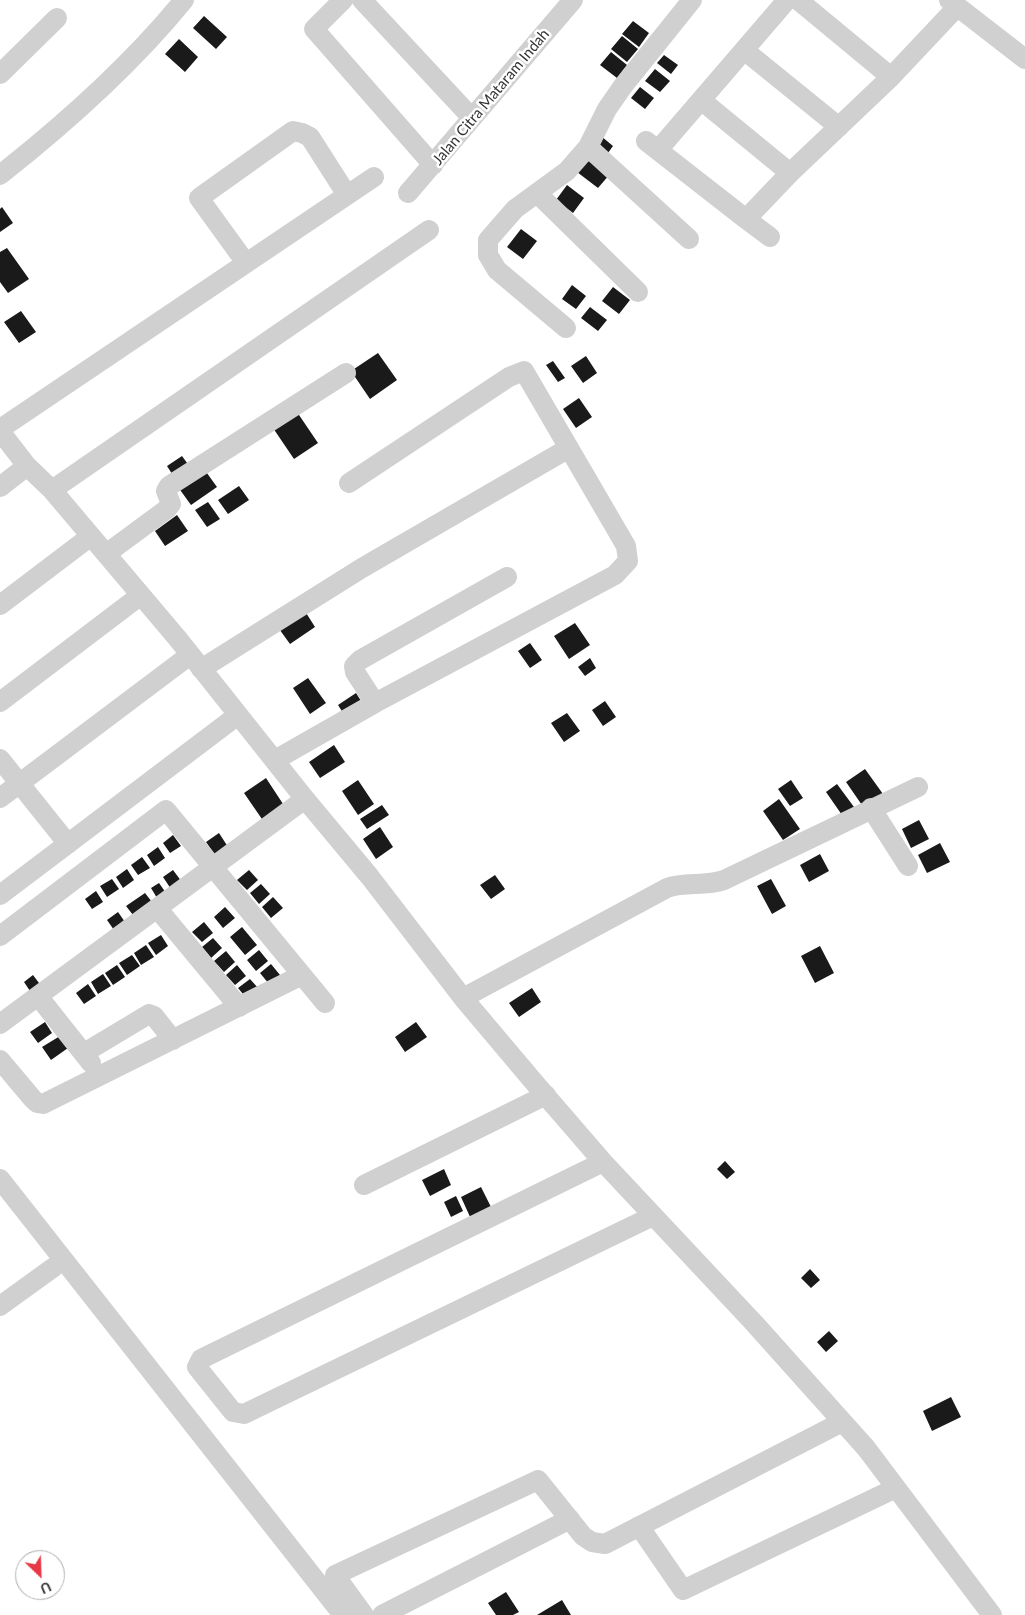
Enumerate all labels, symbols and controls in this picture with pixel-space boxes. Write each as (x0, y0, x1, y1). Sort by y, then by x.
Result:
street label: Jalan Citra Mataram Indah (429, 25, 553, 169)
north arrow (15, 1550, 65, 1600)
text: U (38, 1578, 54, 1598)

